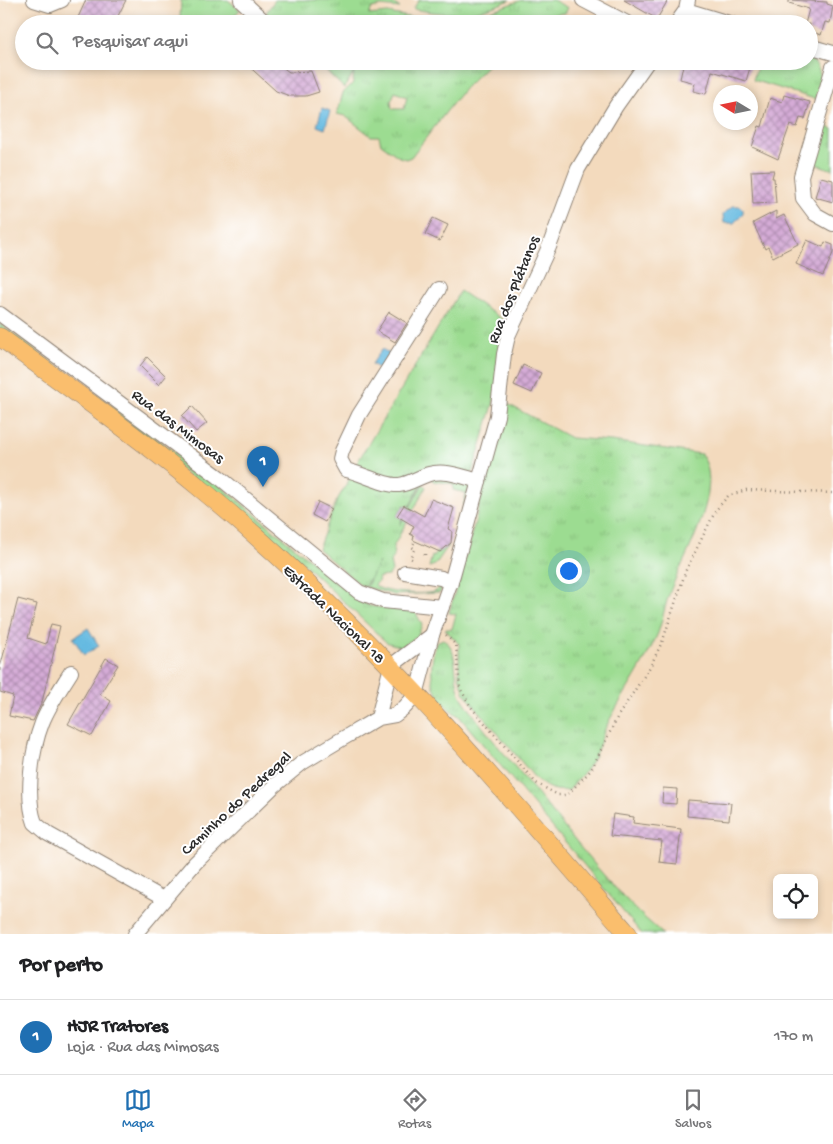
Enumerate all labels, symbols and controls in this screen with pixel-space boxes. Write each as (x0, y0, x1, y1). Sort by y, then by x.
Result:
search box (15, 15, 818, 70)
icon: search (33, 29, 61, 57)
text: Pesquisar aqui (73, 31, 188, 54)
north arrow (713, 85, 758, 130)
street label: Rua dos Plátanos (485, 233, 546, 347)
street label: Rua das Mimosas (127, 387, 228, 470)
pin: 1 (247, 446, 279, 487)
your location (556, 558, 582, 584)
street label: Estrada Nacional 18 (278, 562, 388, 669)
street label: Caminho do Pedregal (178, 748, 297, 861)
map controls (773, 874, 818, 919)
button: locate (773, 874, 818, 919)
text: Por perto (20, 954, 103, 979)
text: HJR Tratores (67, 1016, 168, 1039)
text: 1 (33, 1028, 39, 1047)
text: 170 m (774, 1028, 813, 1047)
text: Loja · Rua das Mimosas (67, 1039, 219, 1058)
tab: Mapa (122, 1086, 154, 1133)
tab: Rotas (398, 1086, 431, 1133)
tab: Salvos (675, 1086, 711, 1133)

